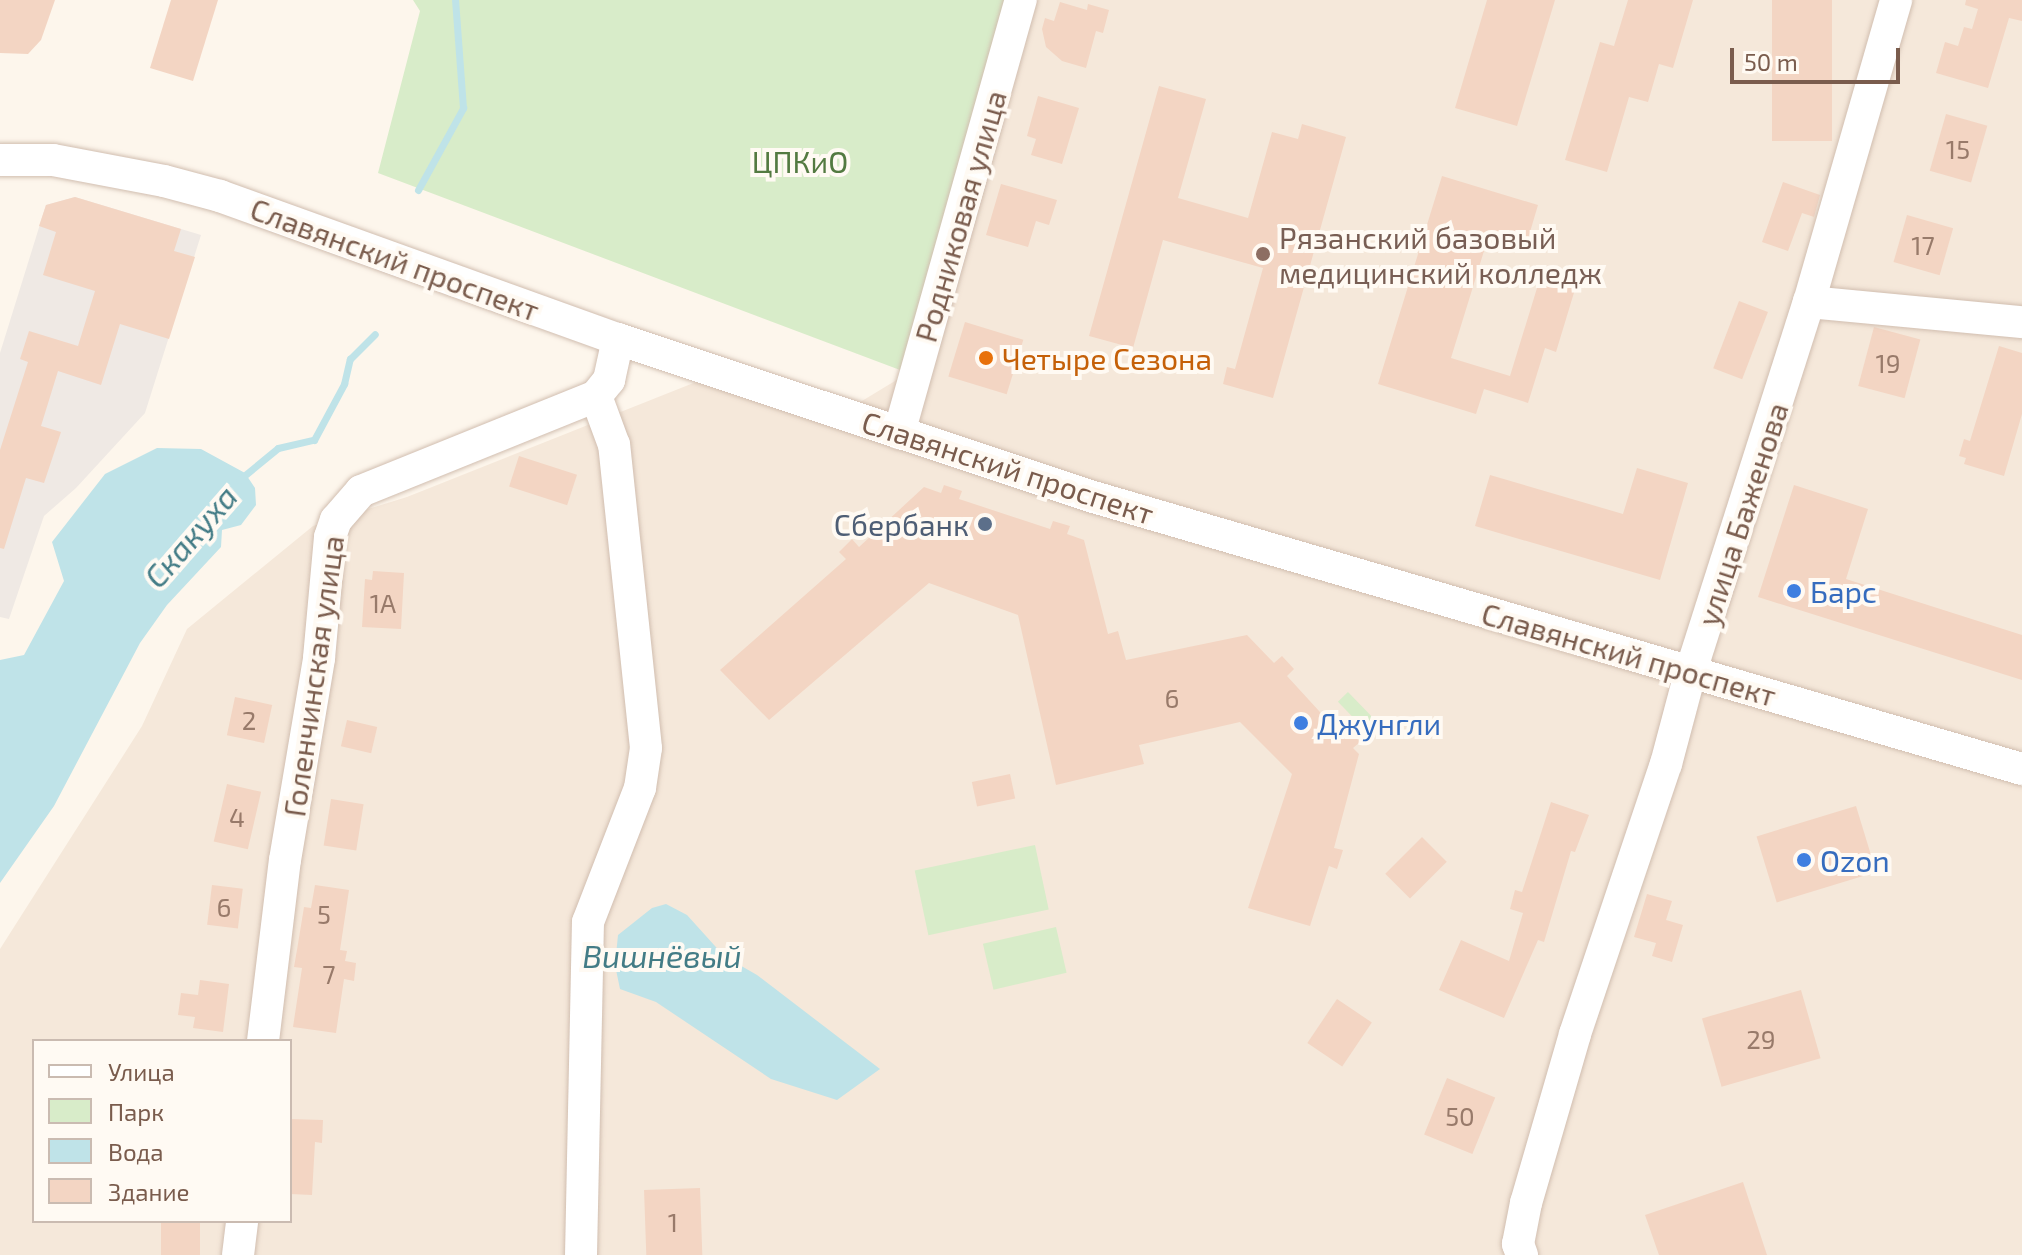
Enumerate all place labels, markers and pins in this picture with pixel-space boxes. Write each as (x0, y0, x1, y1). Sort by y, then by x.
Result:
place label: Рязанский базовый медицинский колледж (1279, 219, 1602, 290)
marker: Рязанский базовый медицинский колледж (1254, 245, 1272, 263)
place label: Четыре Сезона (1002, 340, 1212, 376)
marker: Четыре Сезона (977, 349, 995, 367)
place label: Сбербанк (834, 506, 969, 542)
marker: Сбербанк (976, 515, 994, 533)
place label: Барс (1810, 573, 1877, 609)
marker: Барс (1785, 582, 1803, 600)
place label: Джунгли (1317, 705, 1441, 741)
marker: Джунгли (1292, 714, 1310, 732)
place label: Ozon (1820, 842, 1890, 878)
marker: Ozon (1795, 851, 1813, 869)

